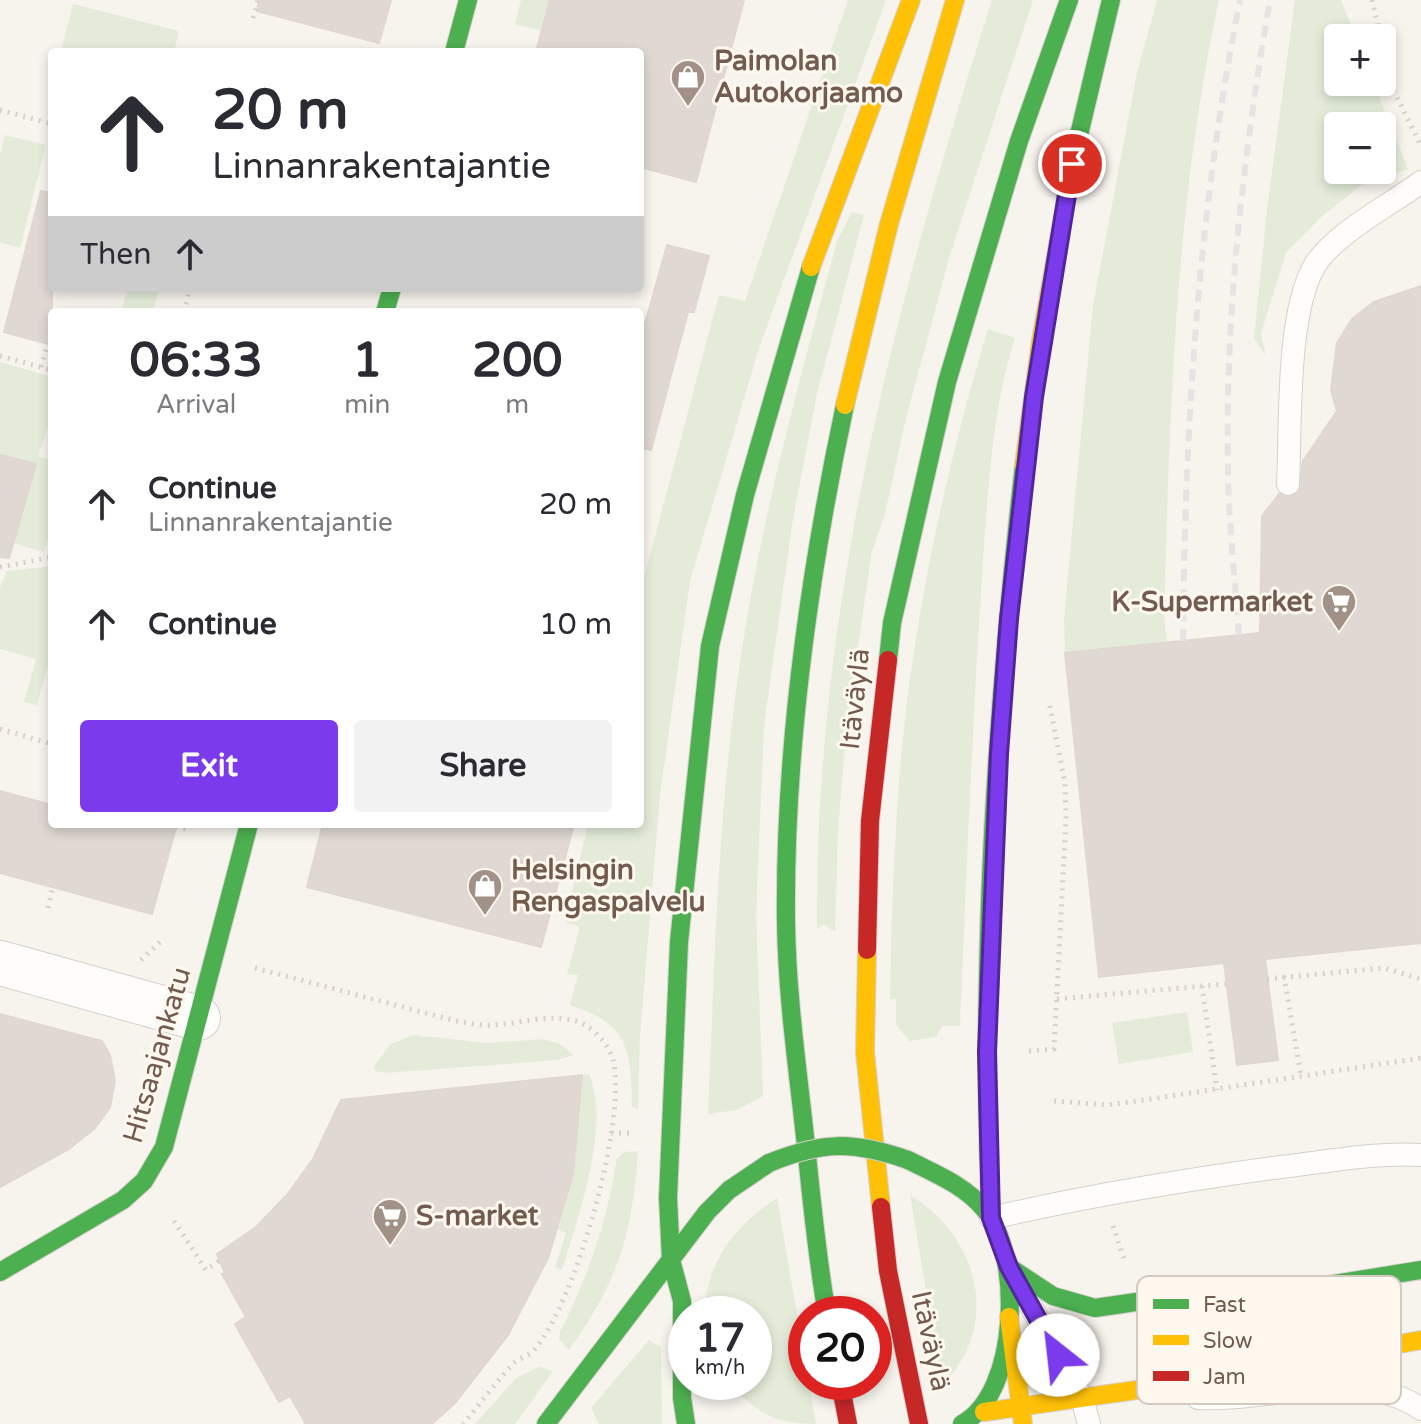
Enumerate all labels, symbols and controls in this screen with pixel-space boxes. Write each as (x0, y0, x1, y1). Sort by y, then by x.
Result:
map controls (1324, 24, 1396, 184)
button: + (1324, 24, 1396, 96)
place label: Paimolan Autokorjaamo (714, 44, 903, 110)
shop icon: Paimolan Autokorjaamo (669, 58, 707, 108)
text: 20 m (212, 77, 348, 144)
icon: ahead (80, 80, 184, 184)
button: − (1324, 112, 1396, 184)
pin (1038, 130, 1106, 198)
icon: arrive (1050, 142, 1094, 186)
text: Linnanrakentajantie (212, 145, 551, 188)
icon: ahead (168, 232, 212, 276)
text: Then (80, 236, 152, 273)
text: 06:33 (130, 332, 263, 390)
text: 1 (352, 332, 382, 390)
text: 200 (472, 332, 562, 390)
text: Arrival (156, 389, 236, 420)
text: min (344, 389, 390, 420)
text: m (505, 389, 529, 420)
text: Continue (148, 470, 277, 507)
icon: ahead (80, 482, 124, 526)
text: 20 m (539, 486, 612, 523)
text: Linnanrakentajantie (148, 507, 393, 538)
supermarket icon: K-Supermarket (1320, 583, 1358, 633)
place label: K-Supermarket (1111, 585, 1313, 619)
icon: ahead (80, 602, 124, 646)
text: Continue (148, 606, 277, 643)
text: 10 m (539, 606, 612, 643)
street label: Itäväylä (833, 647, 877, 751)
button: Exit (80, 720, 338, 812)
button: Share (354, 720, 612, 812)
place label: Helsingin Rengaspalvelu (511, 853, 706, 919)
shop icon: Helsingin Rengaspalvelu (466, 867, 504, 917)
street label: Hitsaajankatu (116, 963, 198, 1147)
supermarket icon: S-market (371, 1197, 409, 1247)
place label: S-market (416, 1199, 539, 1233)
legend (1137, 1276, 1401, 1404)
street label: Itäväylä (904, 1288, 958, 1394)
text: Fast (1203, 1292, 1246, 1318)
speed limit sign: 20 (788, 1296, 892, 1400)
position arrow (1016, 1313, 1100, 1397)
text: 17 (695, 1314, 745, 1362)
text: Slow (1203, 1328, 1253, 1354)
text: km/h (695, 1356, 745, 1380)
text: Jam (1203, 1364, 1246, 1390)

